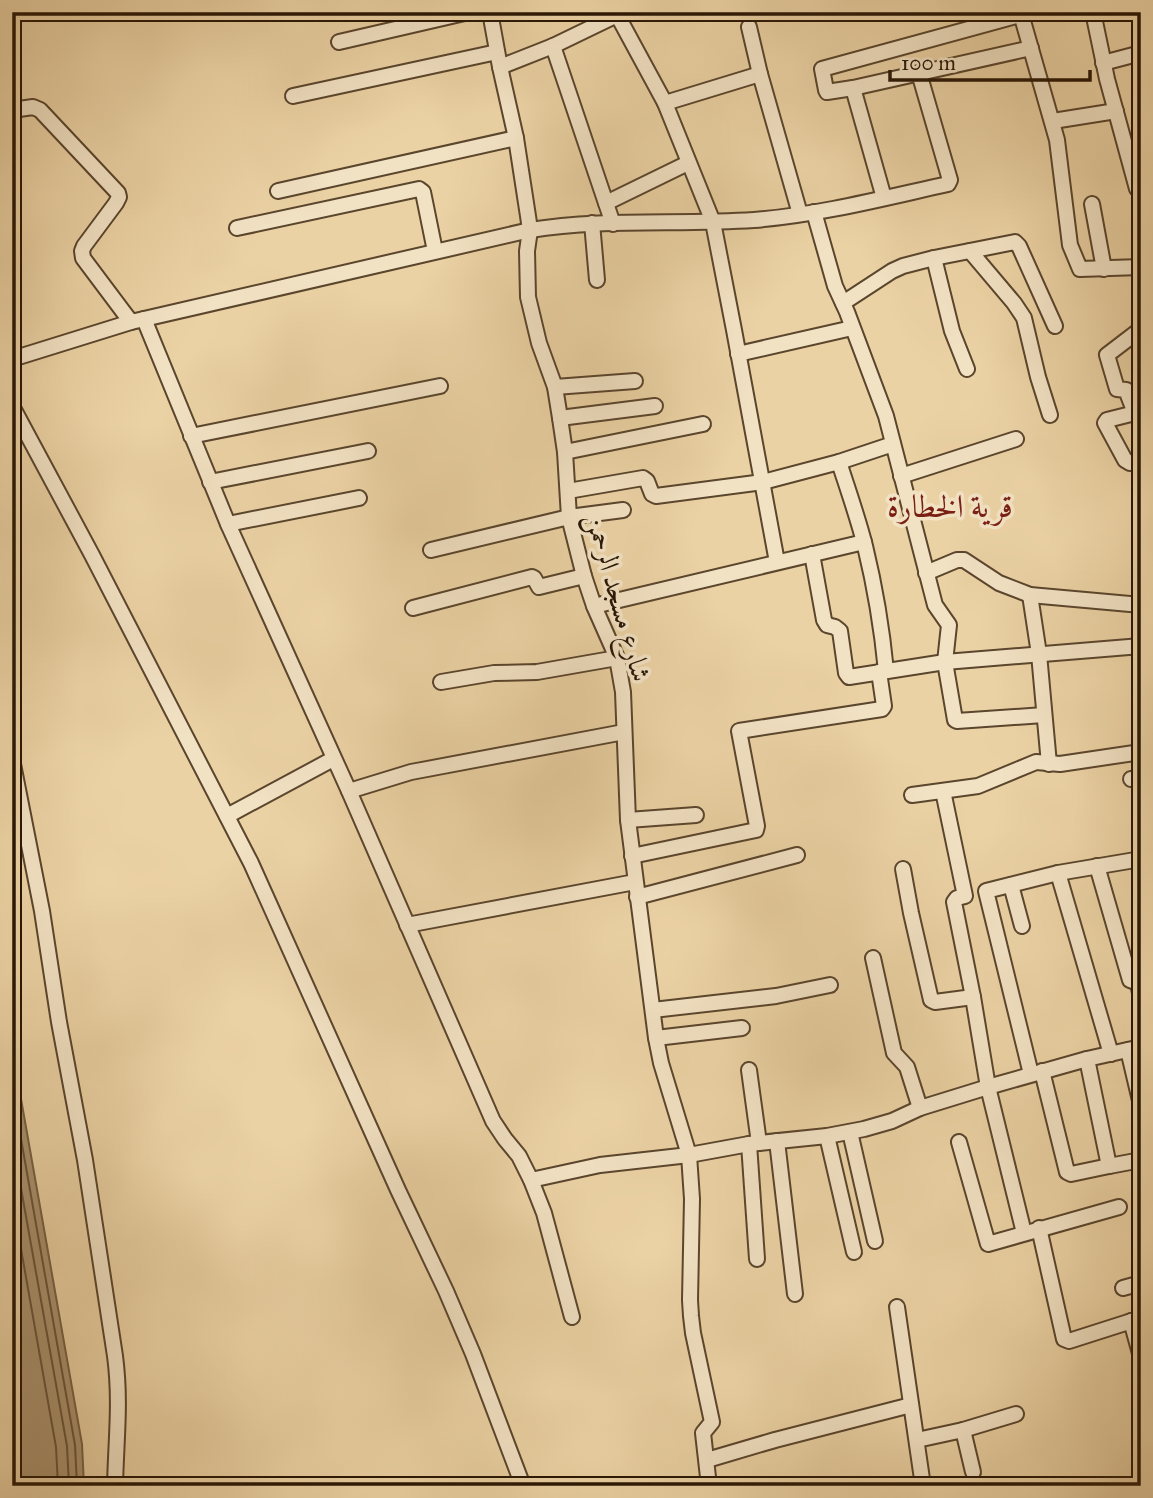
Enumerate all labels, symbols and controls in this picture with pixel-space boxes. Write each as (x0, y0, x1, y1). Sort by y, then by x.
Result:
scale bar (890, 38, 1090, 82)
text: 100 m (901, 50, 956, 76)
district label: قرية الخطارة (887, 487, 1013, 527)
street label: شارع مسجد الرحمن (572, 509, 659, 687)

